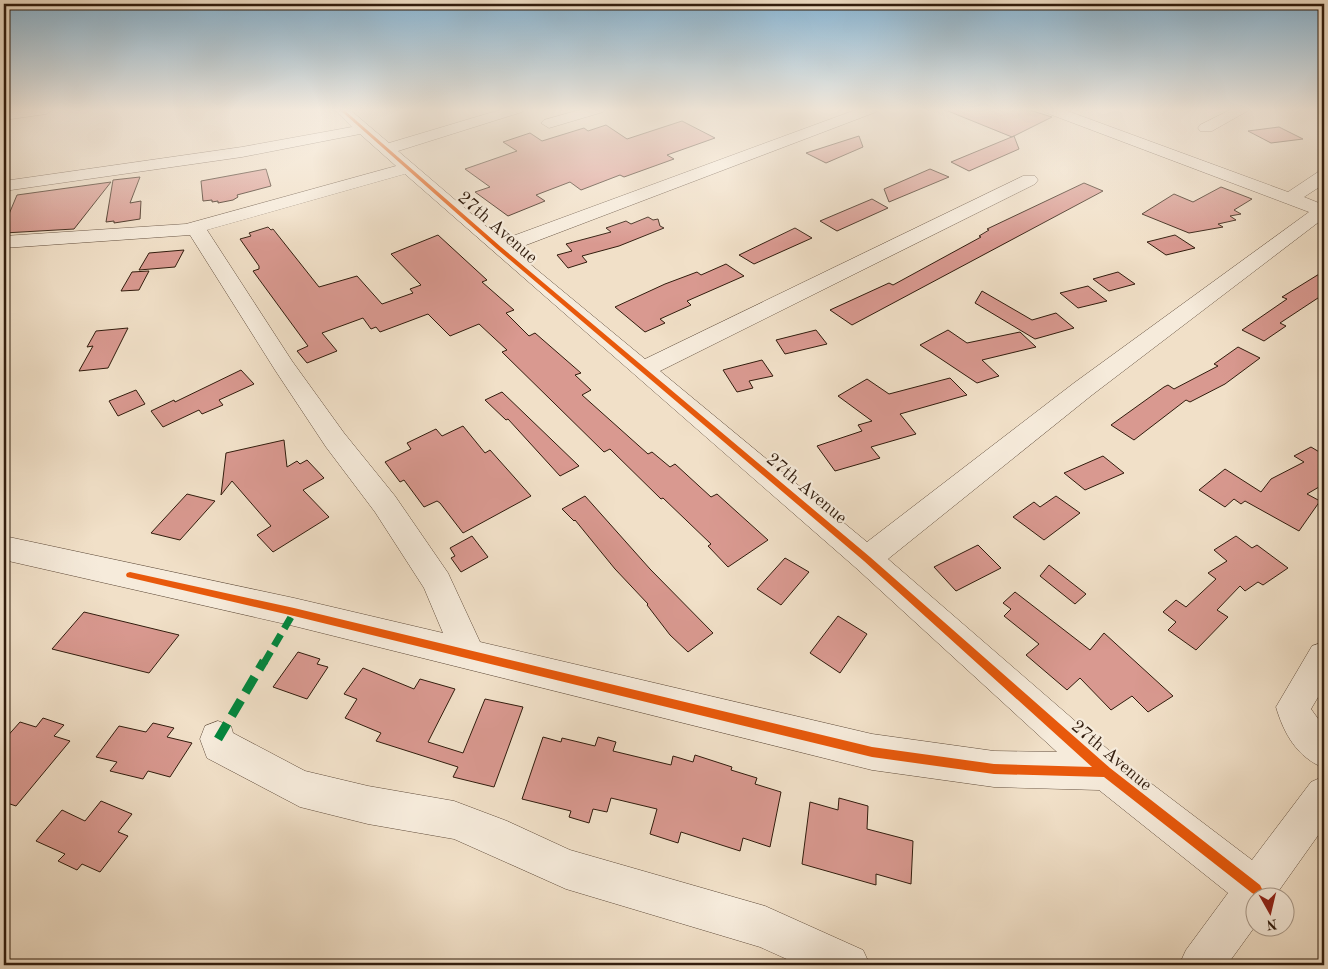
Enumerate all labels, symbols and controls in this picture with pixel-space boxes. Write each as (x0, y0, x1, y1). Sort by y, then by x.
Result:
street label: 27th Avenue (454, 188, 541, 267)
street label: 27th Avenue (763, 450, 850, 528)
street label: 27th Avenue (1068, 717, 1155, 795)
north arrow (1246, 886, 1296, 936)
text: N (1265, 916, 1278, 932)

